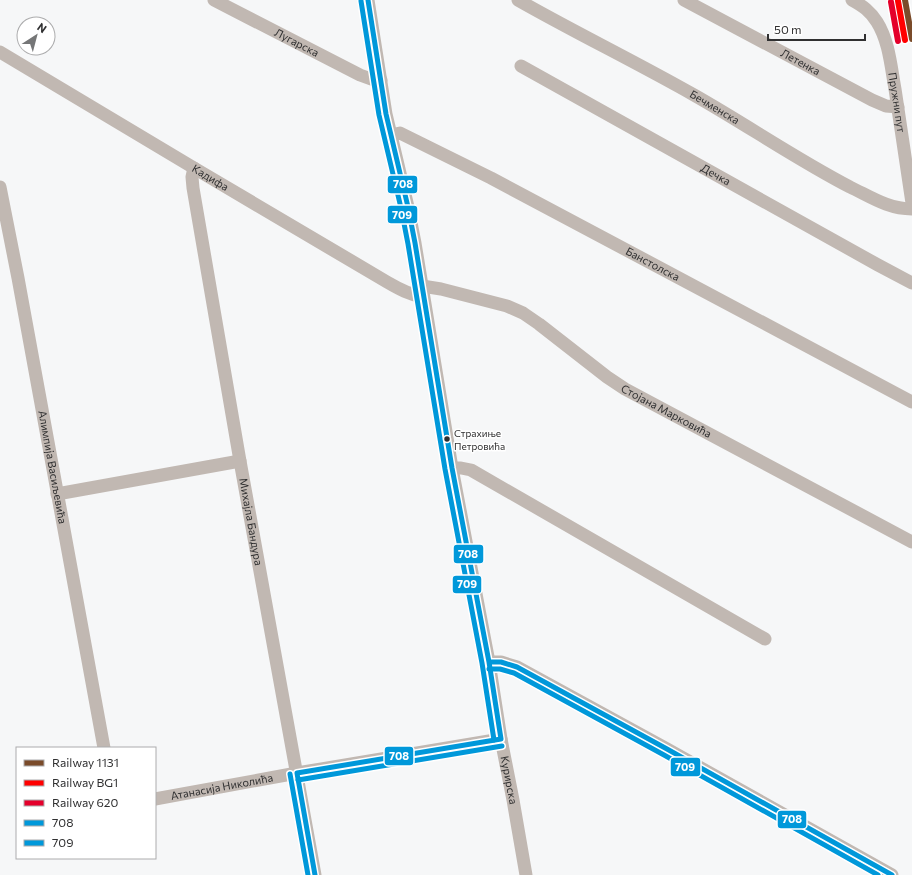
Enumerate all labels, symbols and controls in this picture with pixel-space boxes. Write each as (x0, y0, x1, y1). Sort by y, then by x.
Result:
north arrow (16, 16, 56, 56)
scale bar (768, 16, 865, 42)
text: N (35, 20, 49, 35)
text: 50 m (774, 22, 802, 36)
street label: Лугарска (273, 25, 321, 59)
street label: Летенка (779, 46, 823, 77)
street label: Пружни пут (886, 71, 908, 133)
street label: Бечменска (688, 87, 742, 127)
street label: Кадифа (190, 161, 231, 193)
street label: Дечка (699, 161, 733, 188)
line badge: 708 (387, 175, 418, 194)
text: 708 (393, 177, 413, 190)
line badge: 709 (387, 205, 418, 224)
text: 709 (392, 208, 412, 221)
street label: Банстолска (624, 244, 682, 283)
street label: Стојана Марковића (619, 381, 714, 440)
street label: Алимпија Васиљевића (36, 409, 70, 525)
place label: Страхиње Петровића (454, 427, 505, 452)
marker: Страхиње Петровића (442, 434, 452, 444)
street label: Михајла Бандура (237, 477, 266, 566)
line badge: 708 (453, 544, 484, 564)
text: 708 (458, 547, 478, 560)
line badge: 709 (452, 575, 482, 594)
text: 709 (457, 577, 477, 590)
line badge: 708 (384, 746, 414, 766)
legend (16, 747, 156, 859)
text: 708 (389, 749, 409, 762)
text: Railway 1131 (52, 755, 119, 769)
street label: Курирска (498, 755, 521, 805)
line badge: 709 (670, 757, 701, 777)
text: 709 (675, 760, 695, 773)
street label: Атанасија Николића (170, 771, 274, 802)
text: Railway BG1 (52, 775, 118, 789)
text: Railway 620 (52, 795, 118, 809)
line badge: 708 (777, 810, 807, 829)
text: 708 (782, 812, 802, 825)
text: 708 (52, 815, 73, 829)
text: 709 (52, 835, 73, 849)

